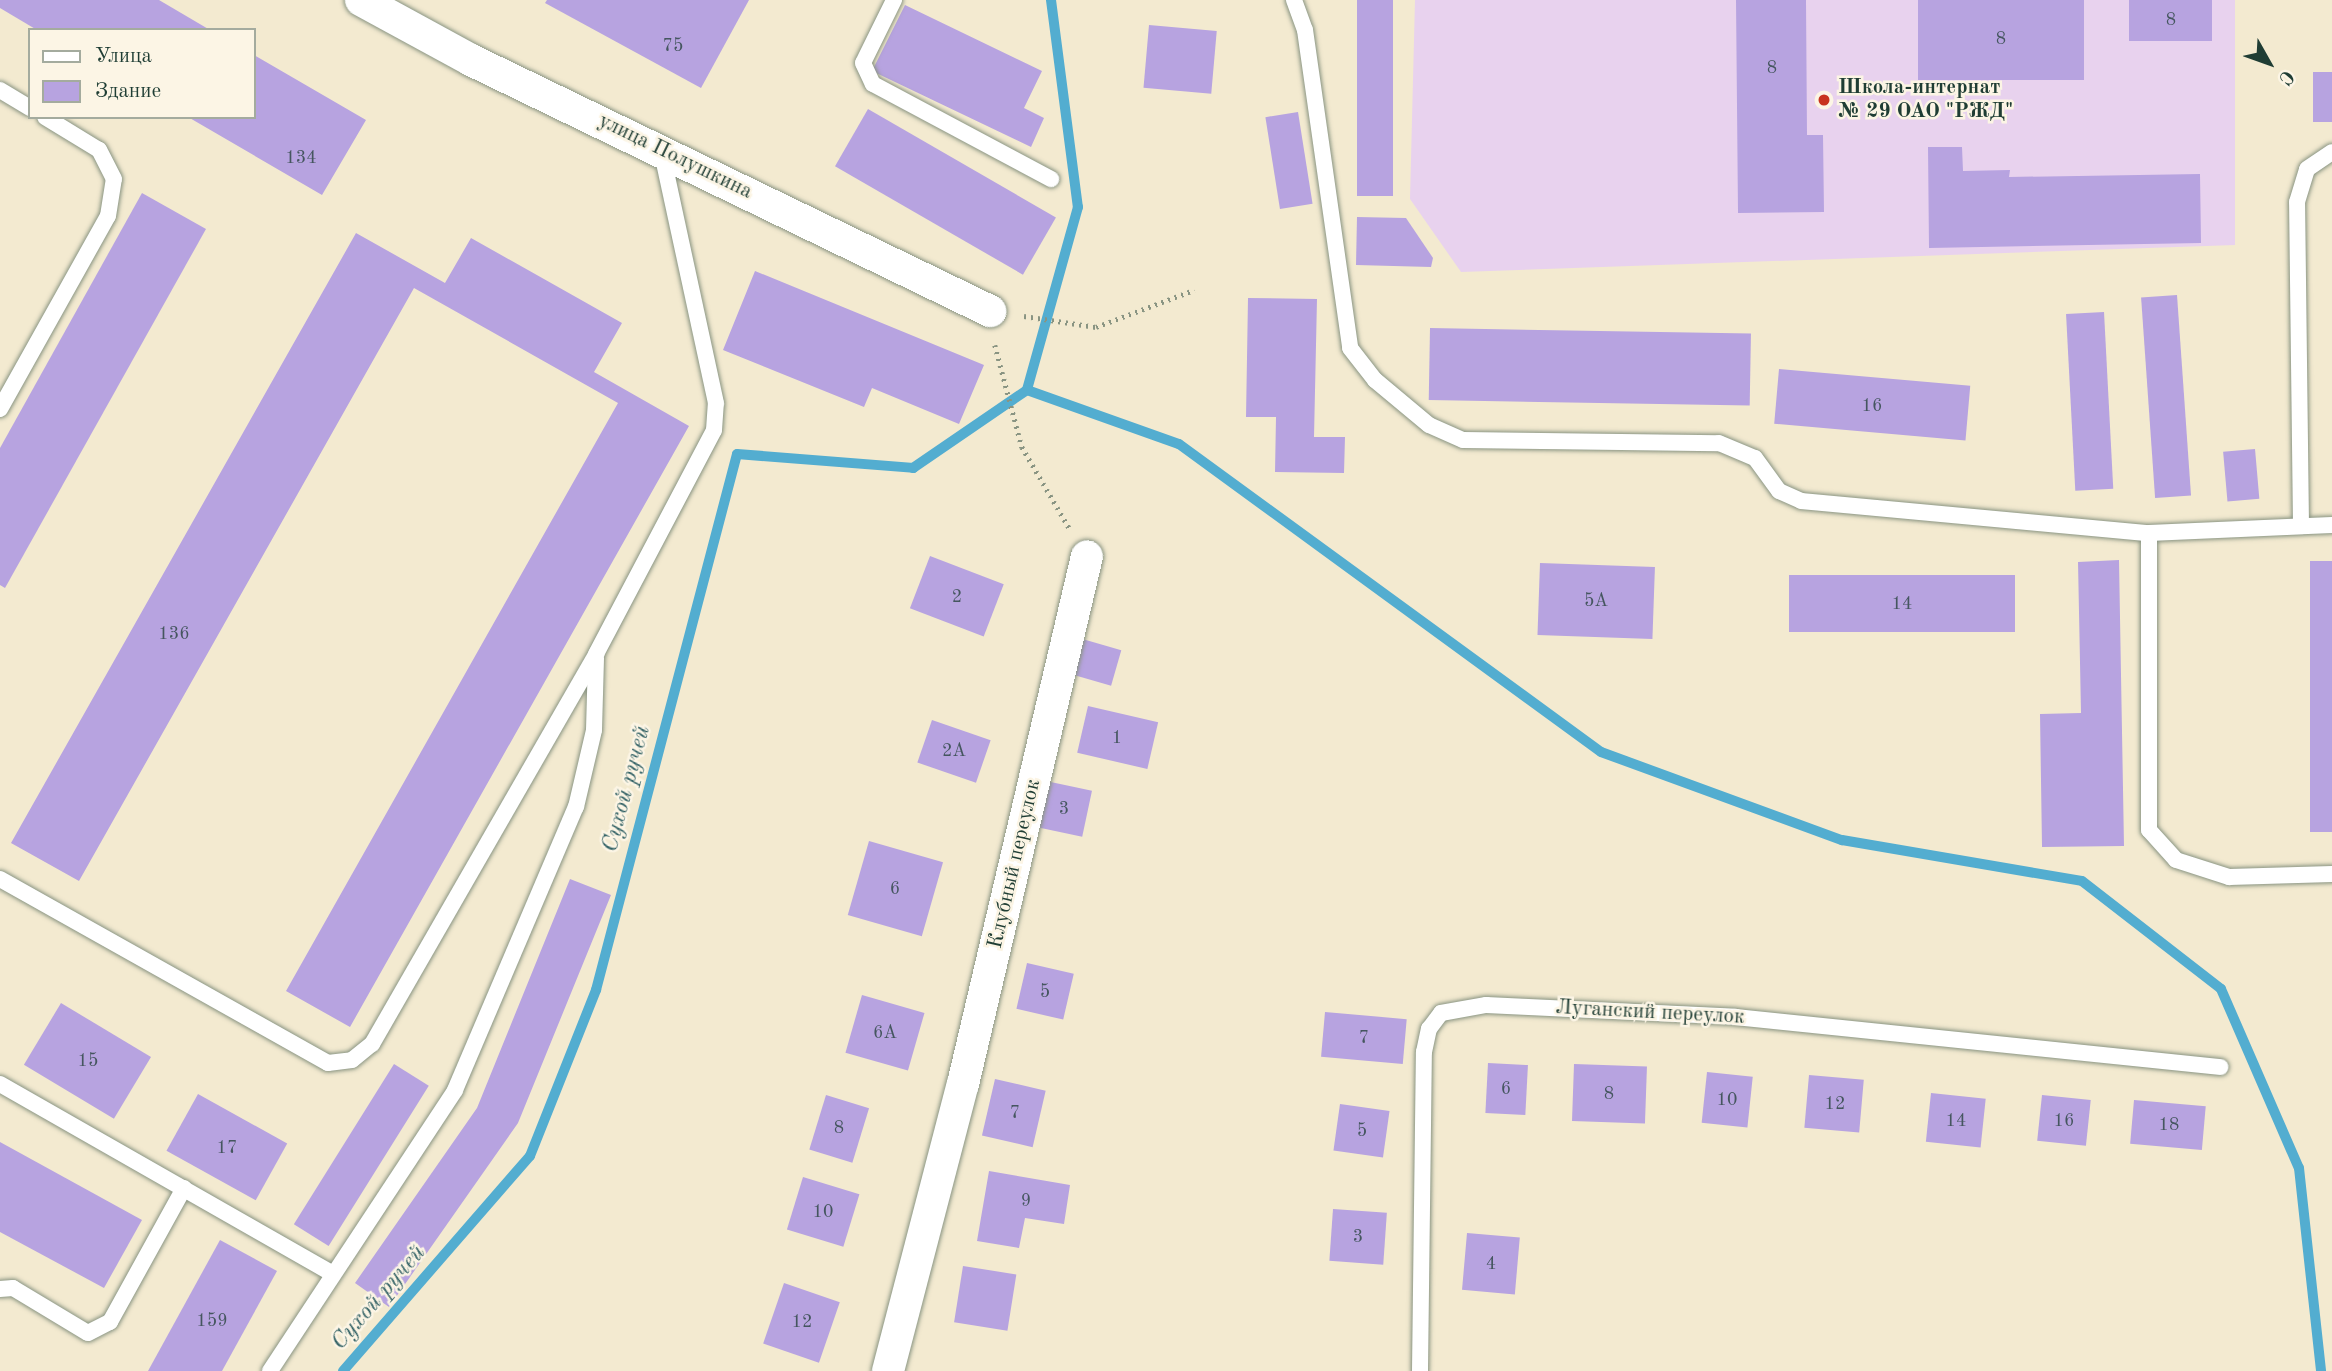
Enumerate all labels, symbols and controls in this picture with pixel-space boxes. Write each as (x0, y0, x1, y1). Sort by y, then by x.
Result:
house number: 8 (2166, 9, 2176, 31)
legend (28, 28, 256, 119)
house number: 8 (1996, 28, 2006, 50)
north arrow (2234, 28, 2304, 98)
house number: 75 (663, 35, 683, 57)
text: Улица (95, 46, 152, 67)
house number: 8 (1767, 57, 1777, 79)
text: С (2274, 66, 2297, 88)
place label: Школа-интернат № 29 ОАО "РЖД" (1838, 75, 2013, 125)
text: Здание (95, 81, 161, 102)
marker: Школа-интернат № 29 ОАО "РЖД" (1816, 92, 1832, 108)
street label: улица Полушкина (594, 109, 756, 205)
house number: 134 (285, 147, 317, 169)
house number: 16 (1862, 395, 1882, 417)
house number: 2 (952, 586, 962, 608)
house number: 5А (1584, 590, 1608, 612)
house number: 14 (1892, 593, 1912, 615)
house number: 136 (158, 623, 190, 645)
water label: Сухой ручей (597, 723, 657, 855)
house number: 1 (1112, 727, 1122, 749)
house number: 2А (942, 740, 966, 762)
street label: Клубный переулок (983, 777, 1047, 951)
house number: 3 (1059, 798, 1069, 820)
house number: 6 (890, 878, 900, 900)
house number: 5 (1040, 981, 1050, 1003)
street label: Луганский переулок (1555, 995, 1745, 1031)
house number: 6А (873, 1022, 897, 1044)
house number: 7 (1359, 1027, 1369, 1049)
house number: 15 (78, 1050, 98, 1072)
house number: 6 (1501, 1078, 1511, 1100)
house number: 8 (1604, 1083, 1614, 1105)
house number: 10 (1717, 1089, 1737, 1111)
house number: 12 (1825, 1093, 1845, 1115)
house number: 7 (1010, 1102, 1020, 1124)
house number: 14 (1946, 1110, 1966, 1132)
house number: 16 (2054, 1110, 2074, 1132)
house number: 18 (2159, 1114, 2179, 1136)
house number: 8 (834, 1117, 844, 1139)
house number: 5 (1357, 1120, 1367, 1142)
house number: 17 (217, 1137, 237, 1159)
house number: 9 (1021, 1190, 1031, 1212)
house number: 10 (813, 1201, 833, 1223)
house number: 3 (1353, 1226, 1363, 1248)
water label: Сухой ручей (326, 1240, 432, 1356)
house number: 4 (1486, 1253, 1496, 1275)
house number: 159 (196, 1310, 228, 1332)
house number: 12 (792, 1311, 812, 1333)

